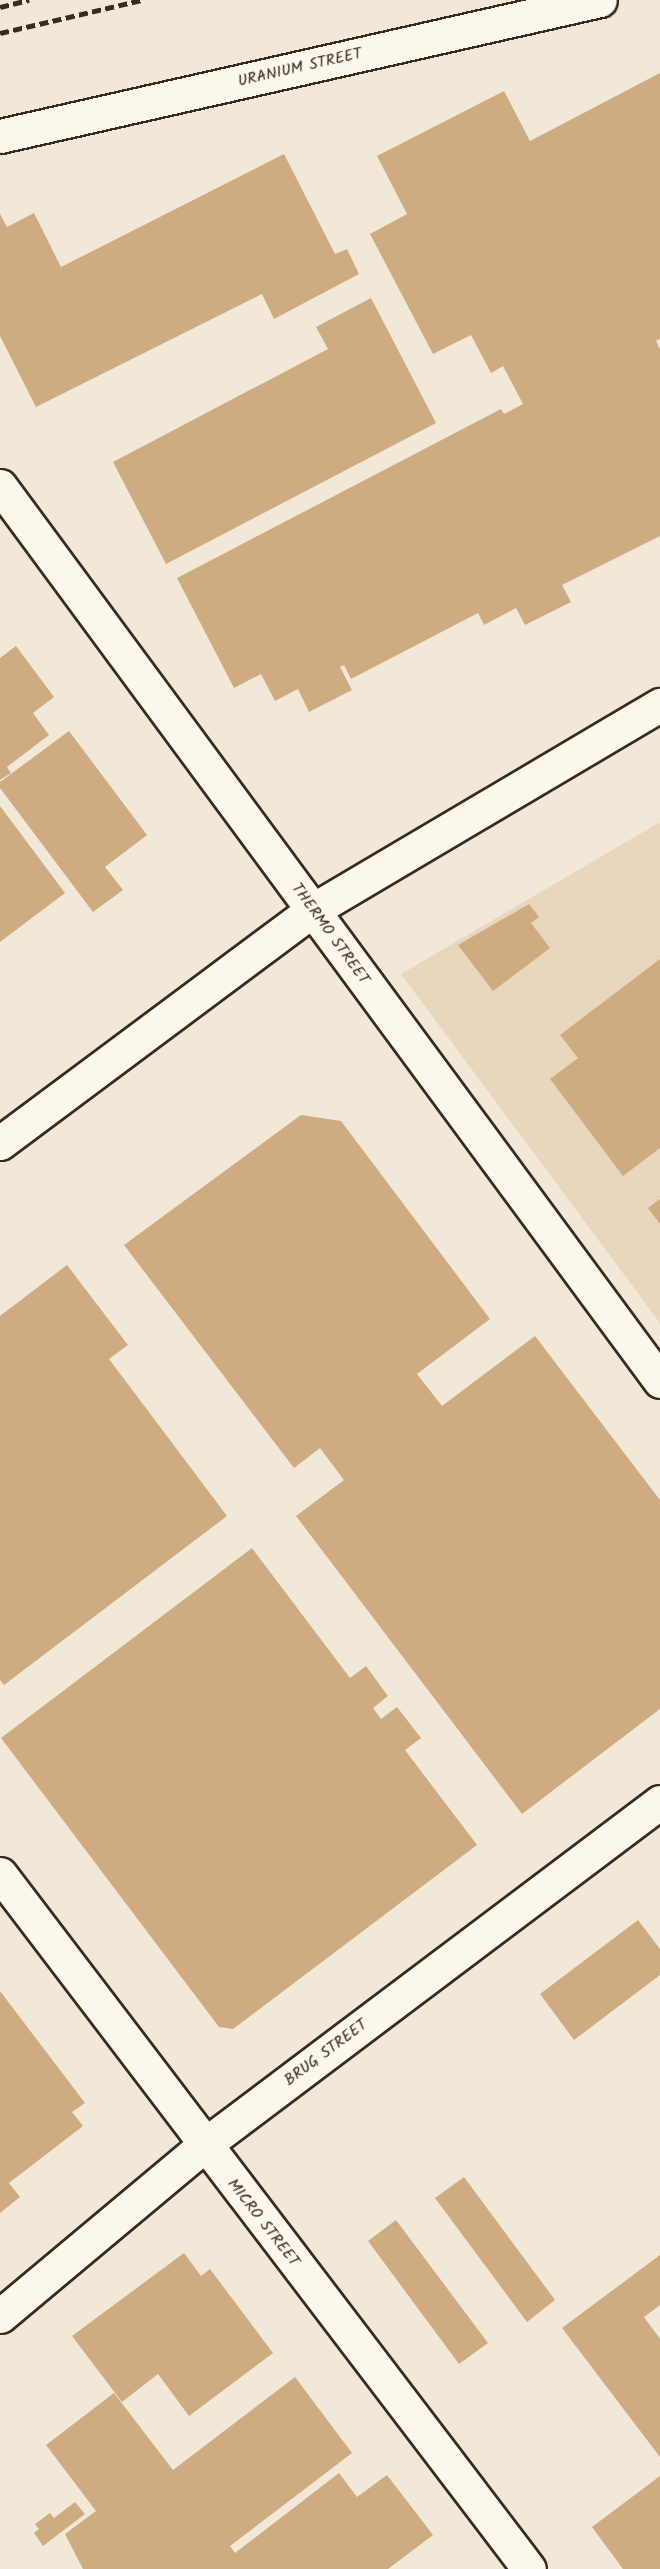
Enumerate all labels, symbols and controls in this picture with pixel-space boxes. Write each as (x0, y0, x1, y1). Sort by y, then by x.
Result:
street label: URANIUM STREET (236, 44, 364, 92)
street label: THERMO STREET (287, 880, 373, 988)
street label: BRUG STREET (281, 2016, 371, 2090)
street label: MICRO STREET (223, 2175, 303, 2271)

